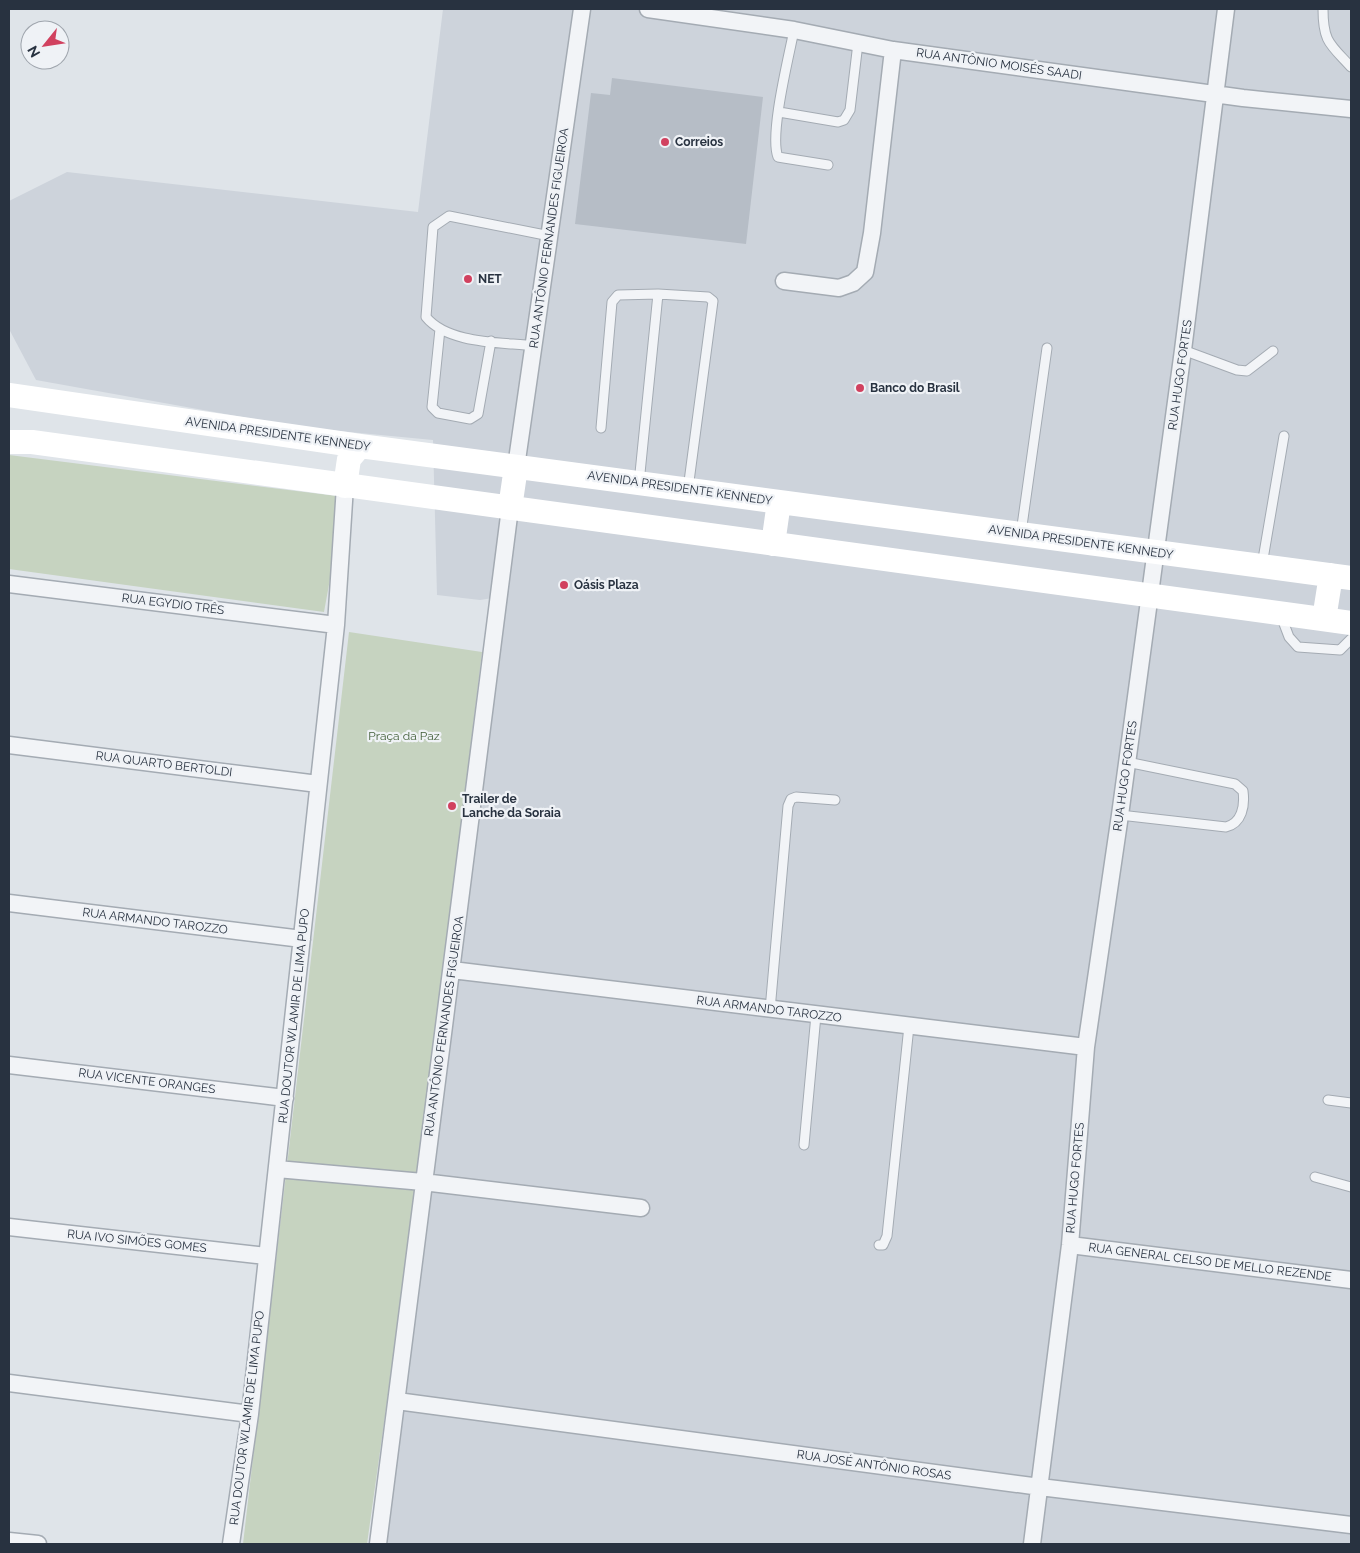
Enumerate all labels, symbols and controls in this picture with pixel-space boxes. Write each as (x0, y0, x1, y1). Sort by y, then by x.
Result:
north arrow (20, 20, 70, 70)
text: N (24, 43, 43, 60)
street label: RUA ANTÔNIO MOISÉS SAADI (915, 45, 1083, 83)
street label: RUA ANTÔNIO FERNANDES FIGUEIROA (527, 127, 571, 349)
place label: Correios (675, 135, 723, 149)
marker: Correios (659, 136, 671, 148)
place label: NET (478, 272, 502, 286)
marker: NET (462, 273, 474, 285)
street label: RUA HUGO FORTES (1165, 319, 1195, 431)
place label: Banco do Brasil (870, 381, 960, 395)
marker: Banco do Brasil (854, 382, 866, 394)
street label: AVENIDA PRESIDENTE KENNEDY (185, 414, 372, 454)
street label: AVENIDA PRESIDENTE KENNEDY (587, 468, 774, 508)
street label: AVENIDA PRESIDENTE KENNEDY (988, 522, 1175, 562)
place label: Oásis Plaza (574, 578, 639, 592)
marker: Oásis Plaza (558, 579, 570, 591)
street label: RUA EGYDIO TRÊS (121, 591, 225, 617)
street label: RUA HUGO FORTES (1110, 720, 1140, 832)
park label: Praça da Paz (368, 729, 440, 743)
street label: RUA QUARTO BERTOLDI (95, 749, 233, 779)
place label: Trailer de Lanche da Soraia (462, 792, 561, 820)
marker: Trailer de Lanche da Soraia (446, 800, 458, 812)
street label: RUA ARMANDO TAROZZO (82, 905, 228, 937)
street label: RUA DOUTOR WLAMIR DE LIMA PUPO (276, 908, 312, 1124)
street label: RUA ANTÔNIO FERNANDES FIGUEIROA (422, 915, 466, 1137)
street label: RUA ARMANDO TAROZZO (696, 993, 842, 1025)
street label: RUA VICENTE ORANGES (78, 1066, 216, 1096)
street label: RUA HUGO FORTES (1063, 1122, 1087, 1234)
street label: RUA IVO SIMÕES GOMES (67, 1227, 207, 1255)
street label: RUA GENERAL CELSO DE MELLO REZENDE (1088, 1240, 1332, 1284)
street label: RUA DOUTOR WLAMIR DE LIMA PUPO (227, 1310, 267, 1526)
street label: RUA JOSÉ ANTÔNIO ROSAS (796, 1447, 952, 1483)

